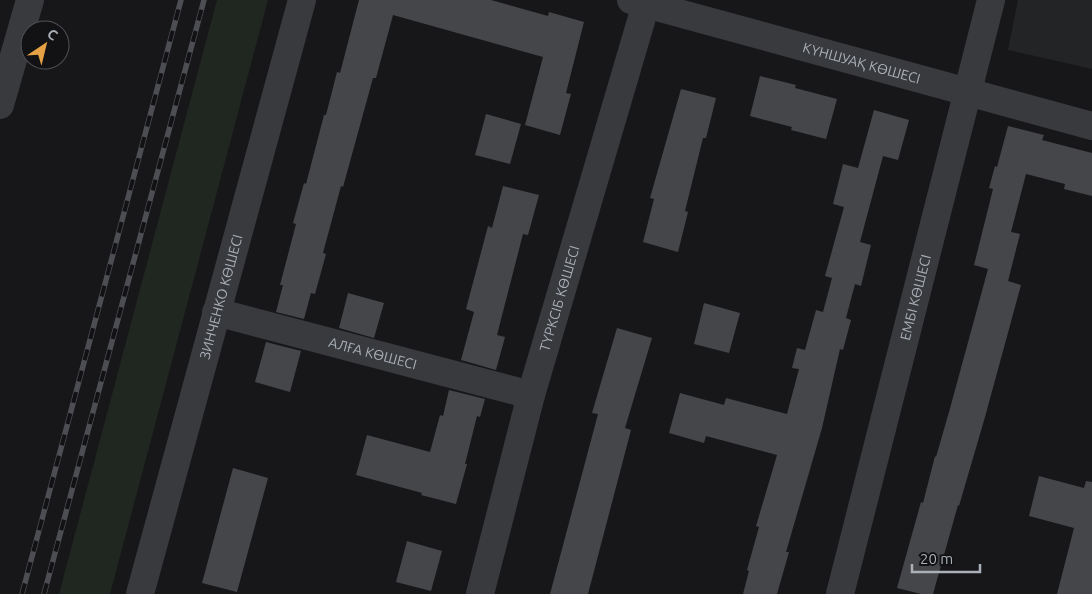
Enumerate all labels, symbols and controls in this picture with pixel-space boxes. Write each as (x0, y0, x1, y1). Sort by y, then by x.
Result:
north arrow (20, 20, 70, 70)
text: С (44, 25, 61, 43)
street label: КҮНШУАҚ КӨШЕСІ (801, 39, 922, 87)
street label: ЗИНЧЕНКО КӨШЕСІ (196, 233, 246, 361)
street label: ТҮРКСІБ КӨШЕСІ (536, 244, 582, 353)
street label: ЕМБІ КӨШЕСІ (897, 253, 934, 342)
street label: АЛҒА КӨШЕСІ (327, 334, 418, 373)
scale bar (912, 542, 980, 574)
text: 20 m (920, 550, 953, 567)

